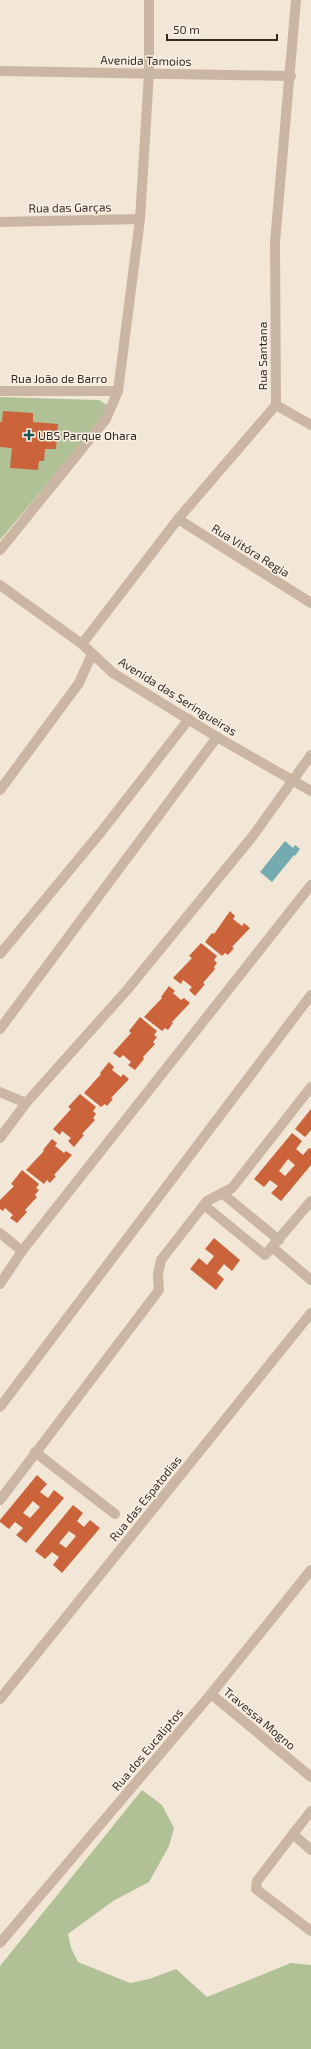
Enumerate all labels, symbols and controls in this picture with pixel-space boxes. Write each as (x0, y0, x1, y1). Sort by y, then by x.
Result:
scale bar (167, 16, 277, 42)
text: 50 m (173, 22, 200, 36)
street label: Avenida Tamoios (100, 52, 192, 68)
street label: Rua das Garças (28, 199, 112, 216)
street label: Rua Santana (255, 322, 269, 390)
street label: Rua João de Barro (11, 371, 107, 385)
place label: UBS Parque Ohara (38, 428, 137, 442)
marker: UBS Parque Ohara (23, 429, 35, 441)
street label: Rua Vitóra Regia (210, 520, 292, 580)
street label: Avenida das Seringueiras (116, 654, 240, 738)
street label: Rua das Espatodias (106, 1452, 184, 1544)
street label: Travessa Mogno (221, 1684, 299, 1752)
street label: Rua dos Eucaliptos (109, 1705, 185, 1793)

